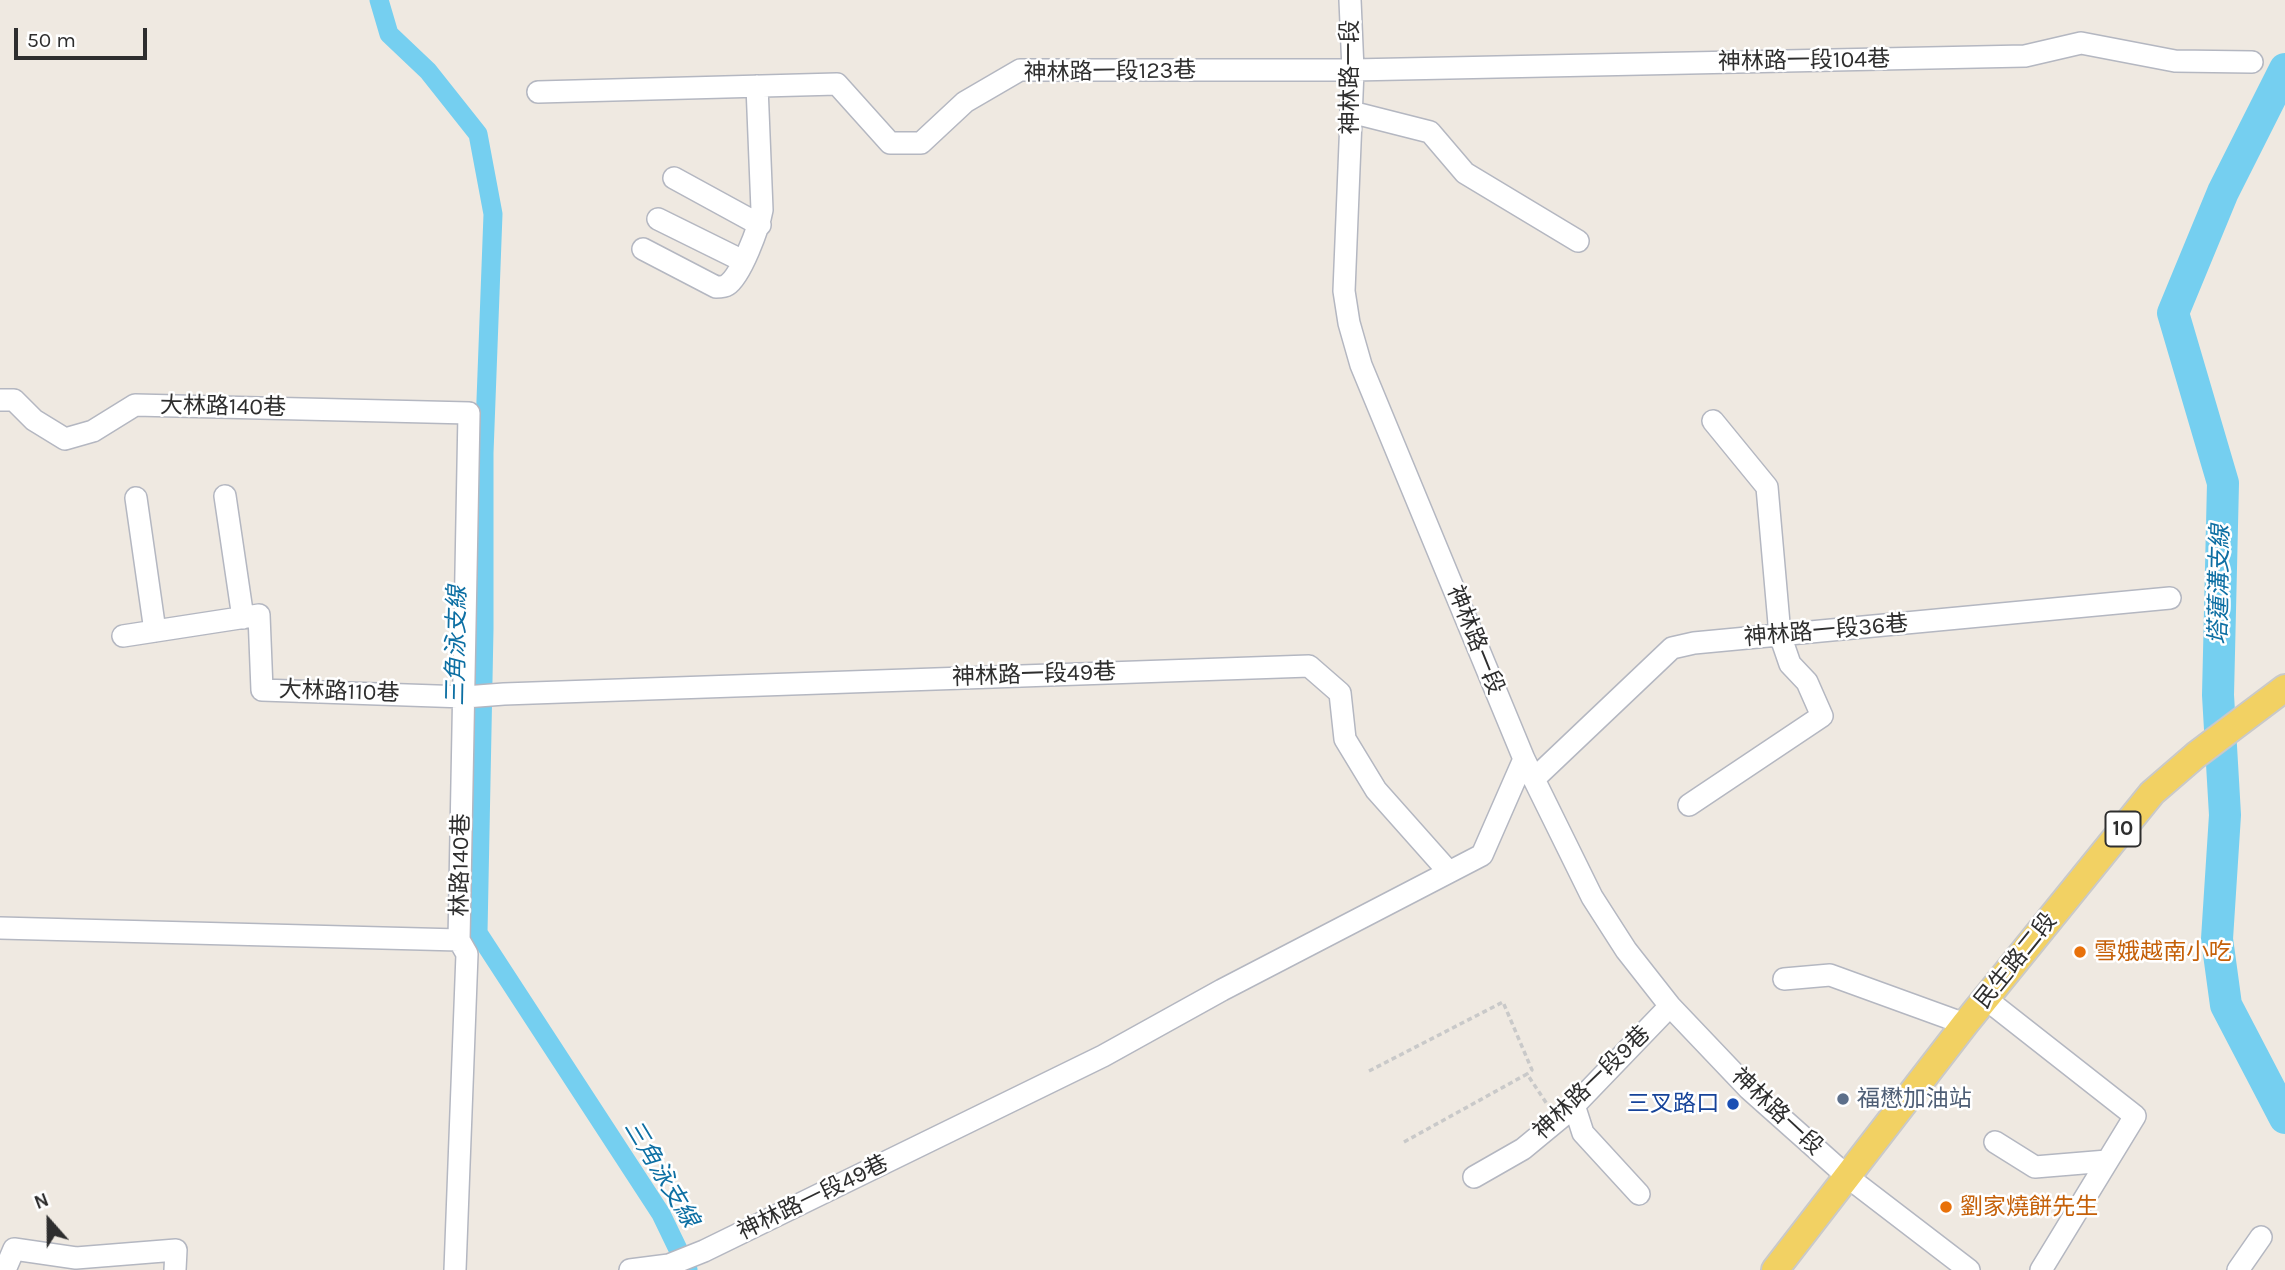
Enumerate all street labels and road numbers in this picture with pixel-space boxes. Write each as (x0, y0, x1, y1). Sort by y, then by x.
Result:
street label: 神林路一段 (1336, 20, 1364, 134)
street label: 神林路一段104巷 (1718, 46, 1890, 76)
street label: 神林路一段123巷 (1024, 57, 1196, 87)
street label: 大林路140巷 (160, 392, 286, 422)
street label: 神林路一段 (1441, 582, 1509, 698)
street label: 神林路一段36巷 (1743, 610, 1909, 652)
street label: 神林路一段49巷 (951, 658, 1117, 692)
street label: 大林路110巷 (278, 676, 400, 708)
road number: 10 (2106, 812, 2140, 846)
street label: 林路140巷 (446, 813, 476, 917)
street label: 民生路二段 (1969, 908, 2063, 1014)
street label: 神林路一段9巷 (1528, 1021, 1656, 1145)
street label: 神林路一段 (1726, 1063, 1828, 1161)
street label: 神林路一段49巷 (733, 1150, 893, 1246)

